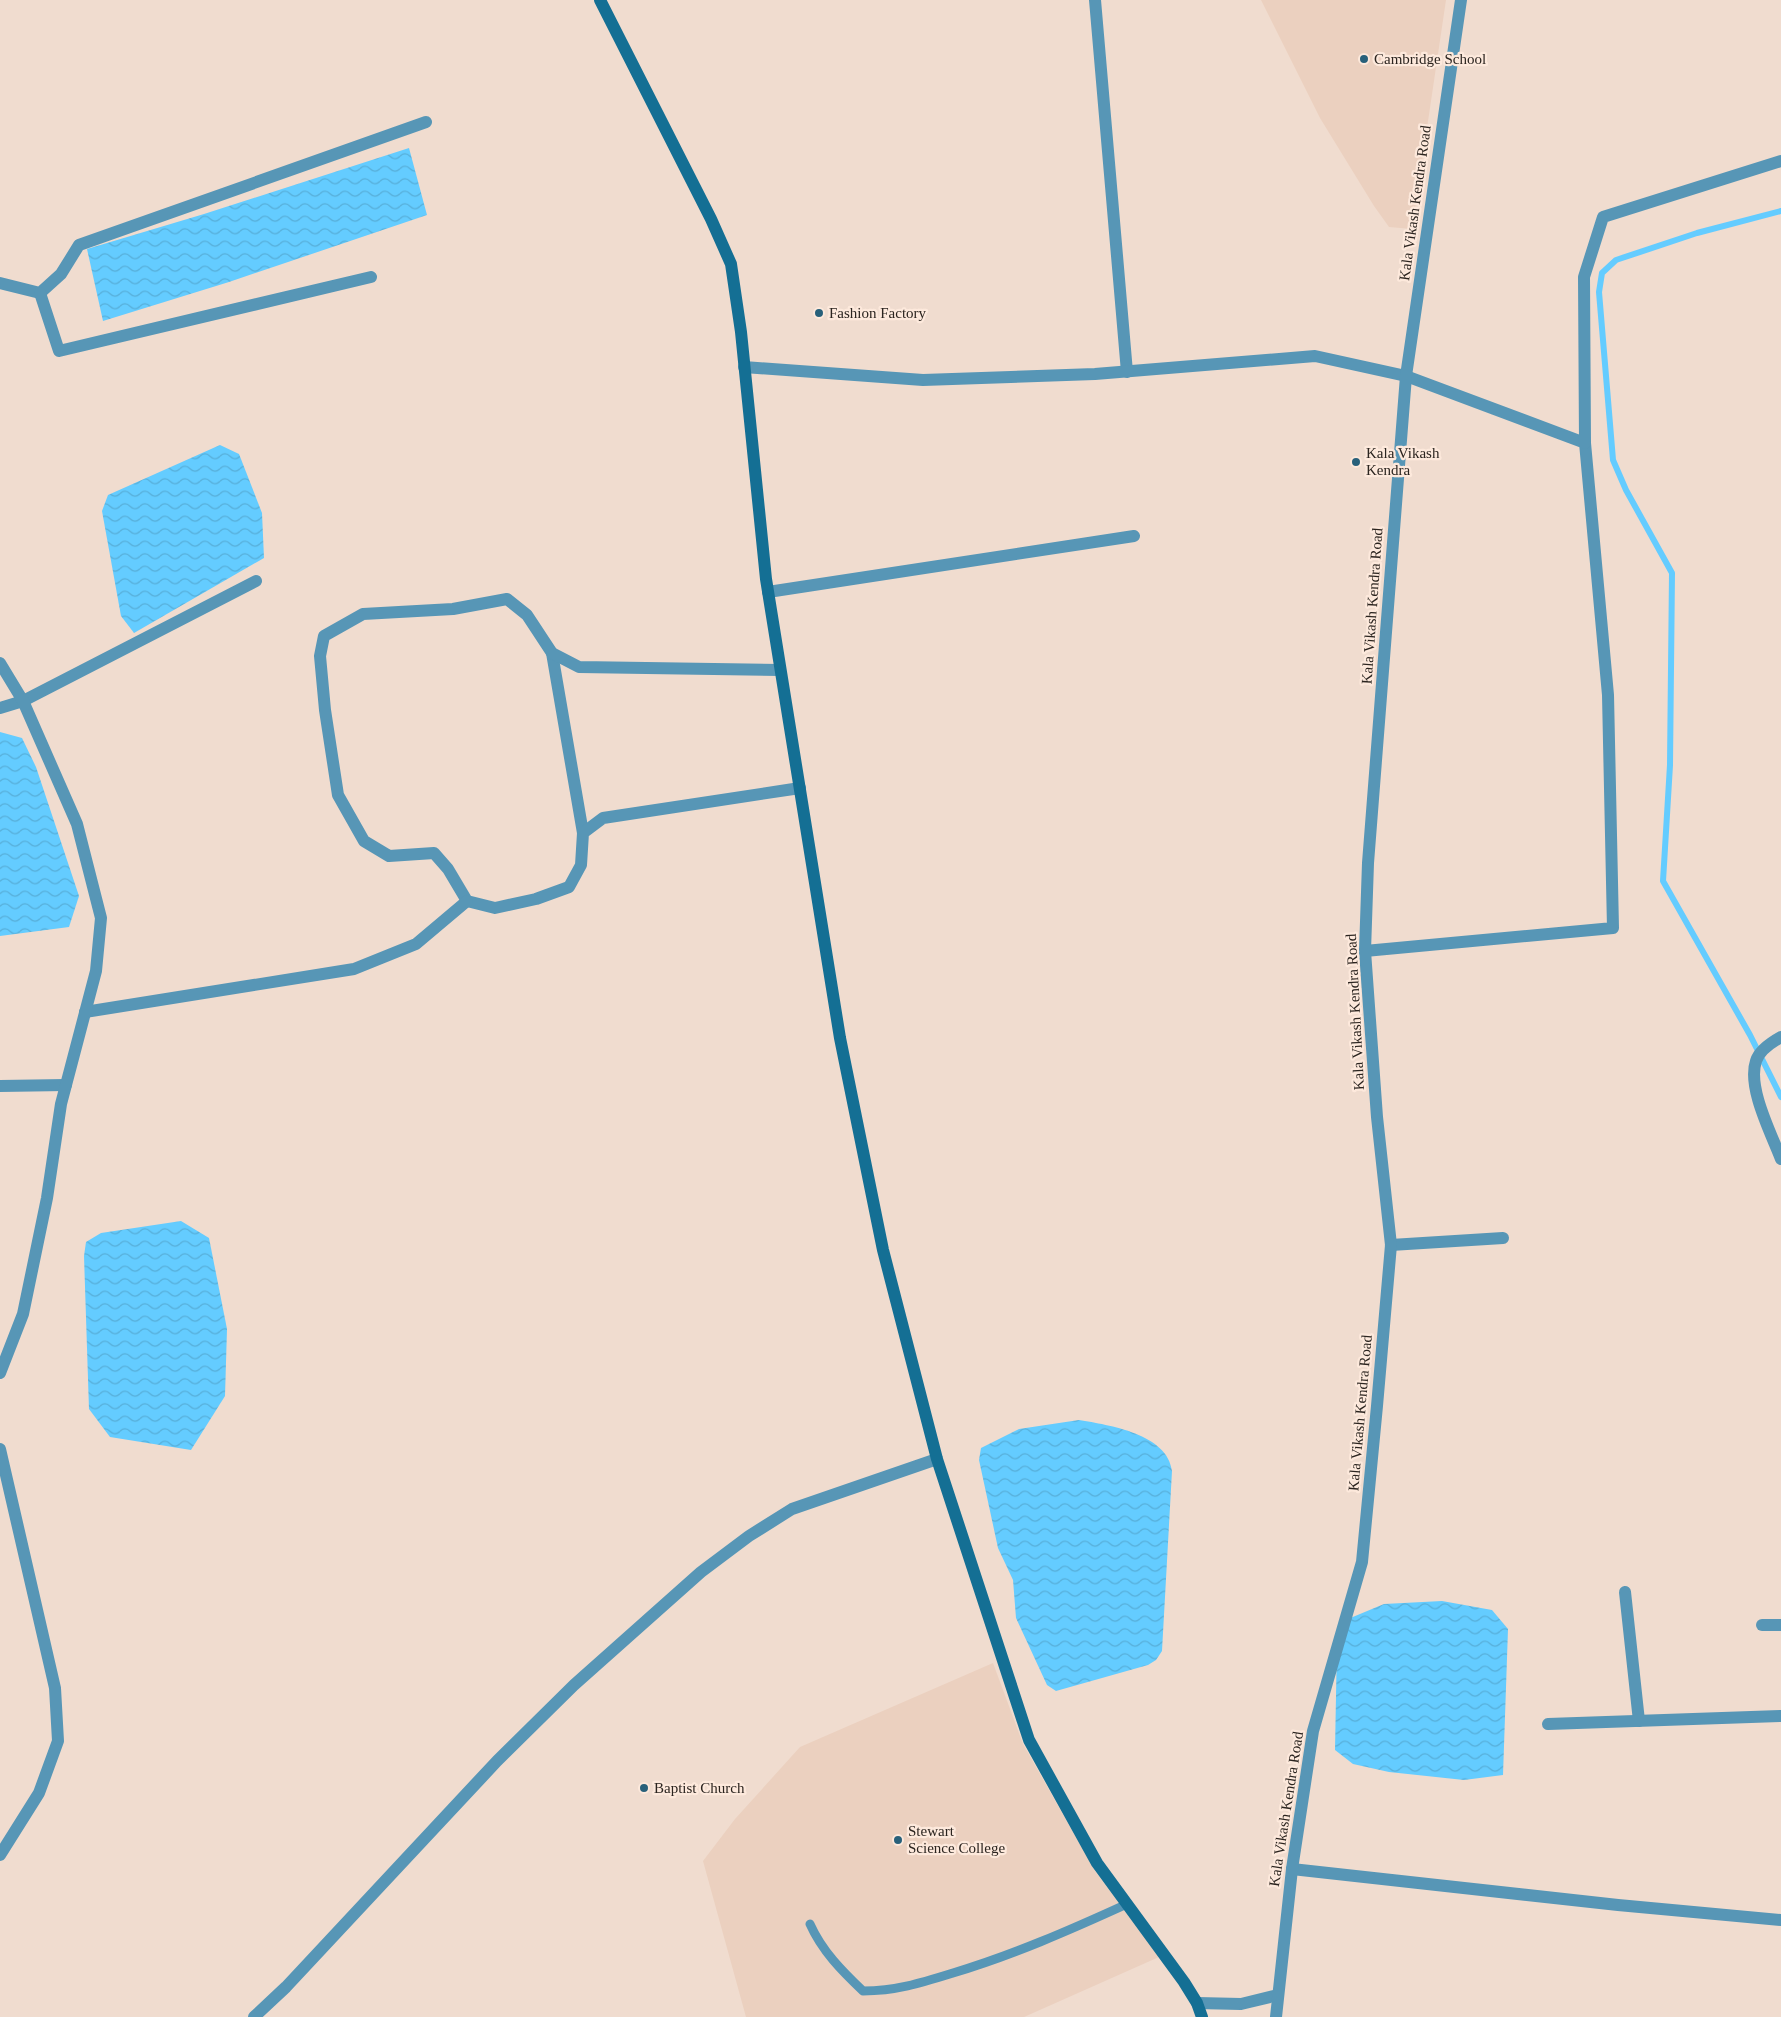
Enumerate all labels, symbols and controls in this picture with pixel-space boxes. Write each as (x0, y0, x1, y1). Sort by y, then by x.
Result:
place label: Cambridge School (1374, 51, 1486, 67)
marker: Cambridge School (1358, 53, 1370, 65)
street label: Kala Vikash Kendra Road (1396, 124, 1434, 282)
place label: Fashion Factory (829, 305, 927, 321)
marker: Fashion Factory (813, 307, 825, 319)
place label: Kala Vikash Kendra (1366, 445, 1440, 478)
marker: Kala Vikash Kendra (1350, 456, 1362, 468)
street label: Kala Vikash Kendra Road (1359, 527, 1385, 685)
street label: Kala Vikash Kendra Road (1343, 933, 1367, 1091)
street label: Kala Vikash Kendra Road (1345, 1334, 1375, 1492)
street label: Kala Vikash Kendra Road (1266, 1730, 1306, 1888)
place label: Baptist Church (654, 1780, 745, 1796)
marker: Baptist Church (638, 1782, 650, 1794)
place label: Stewart Science College (908, 1823, 1005, 1856)
marker: Stewart Science College (892, 1834, 904, 1846)

